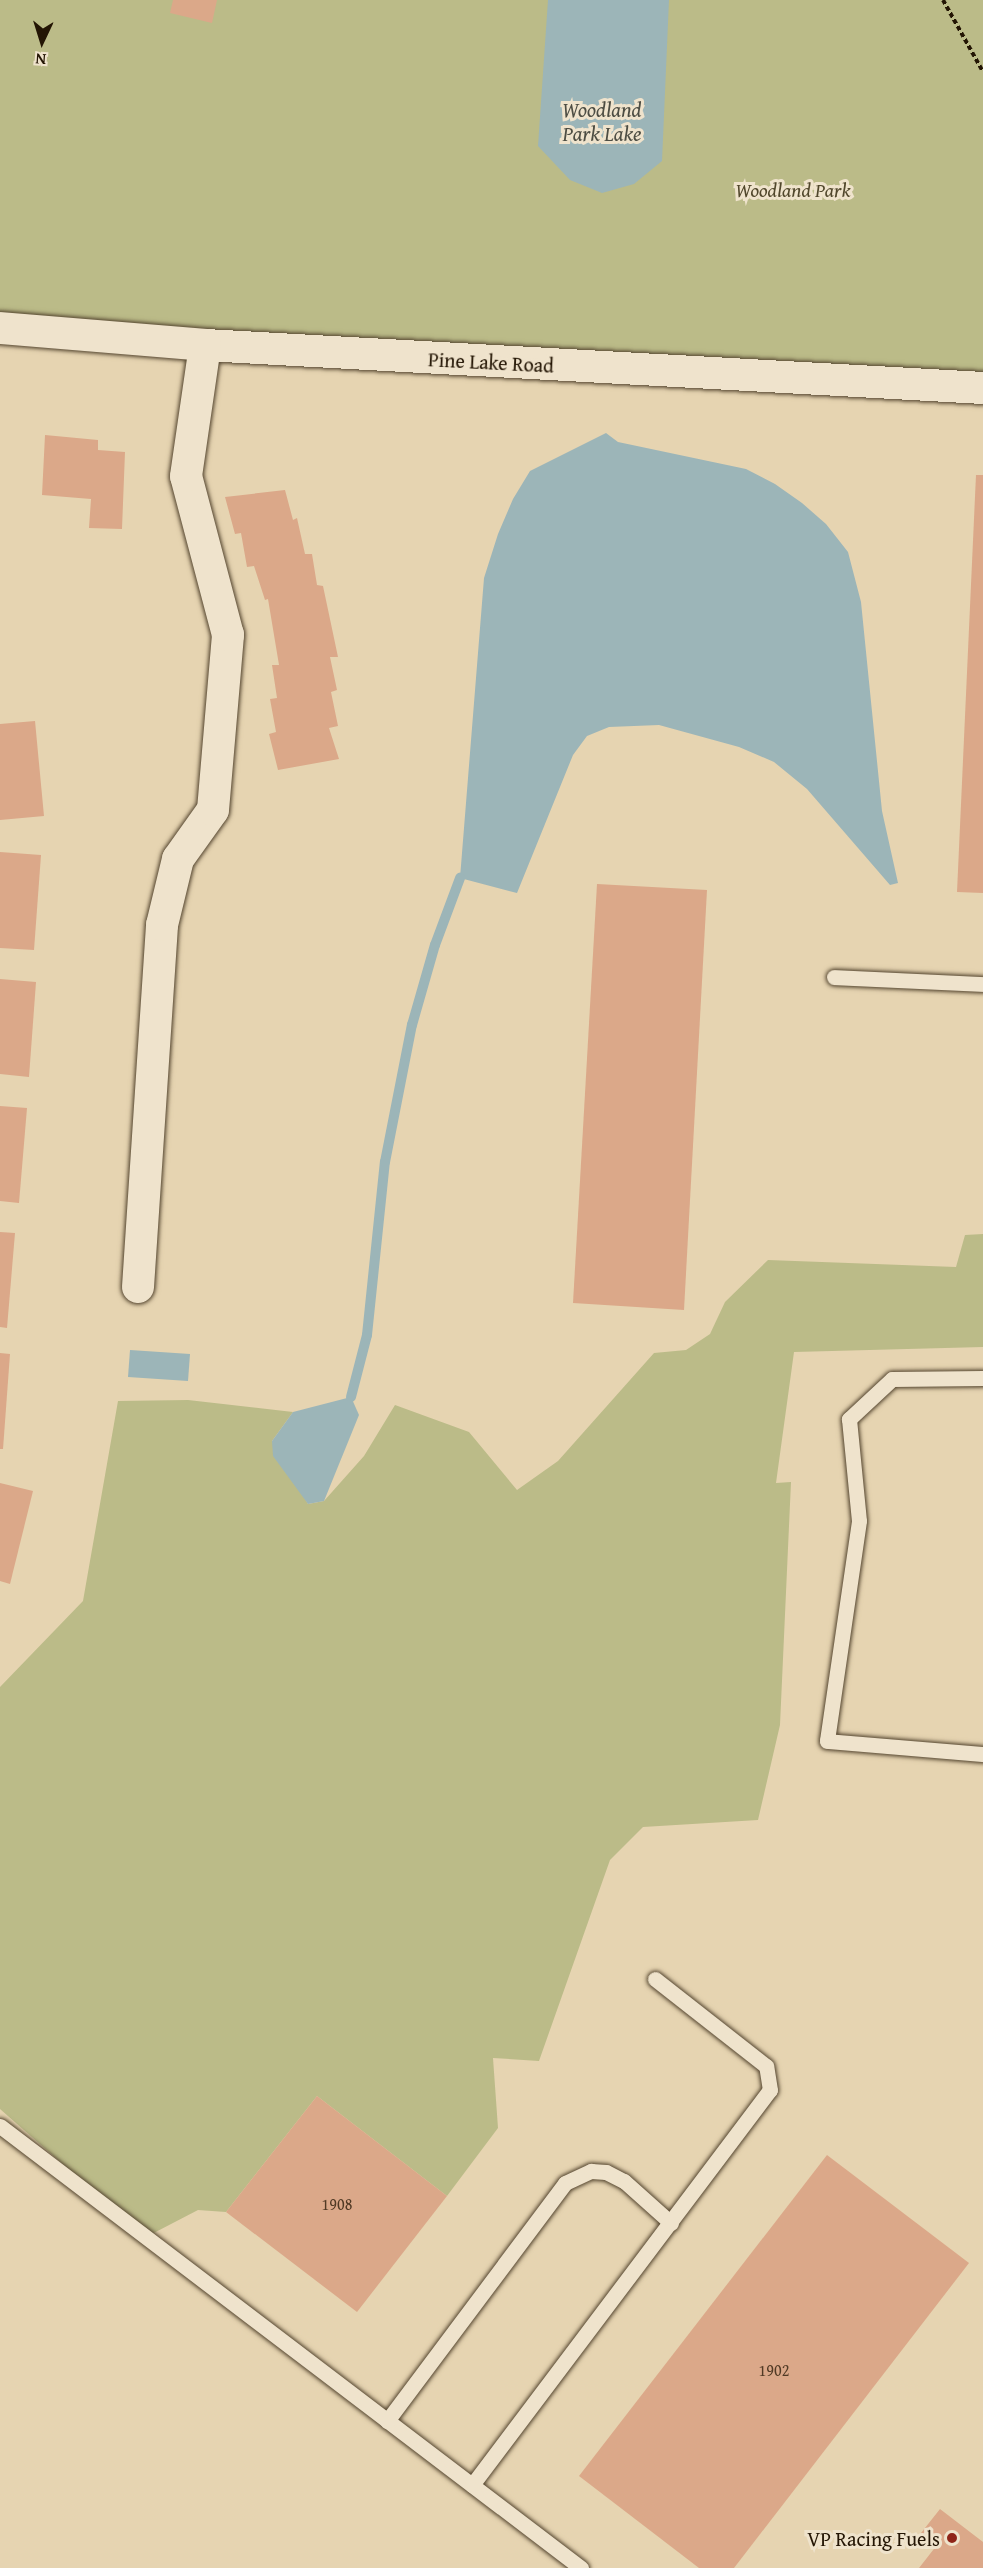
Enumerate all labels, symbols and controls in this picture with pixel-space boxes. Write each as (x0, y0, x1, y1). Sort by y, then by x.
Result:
north arrow (12, 12, 72, 72)
text: N (35, 48, 47, 72)
water label: Woodland Park Lake (562, 97, 642, 147)
park label: Woodland Park (735, 177, 851, 201)
street label: Pine Lake Road (427, 347, 555, 377)
house number: 1908 (322, 2194, 352, 2214)
house number: 1902 (759, 2360, 789, 2380)
place label: VP Racing Fuels (807, 2526, 940, 2550)
marker: VP Racing Fuels (945, 2531, 959, 2545)

